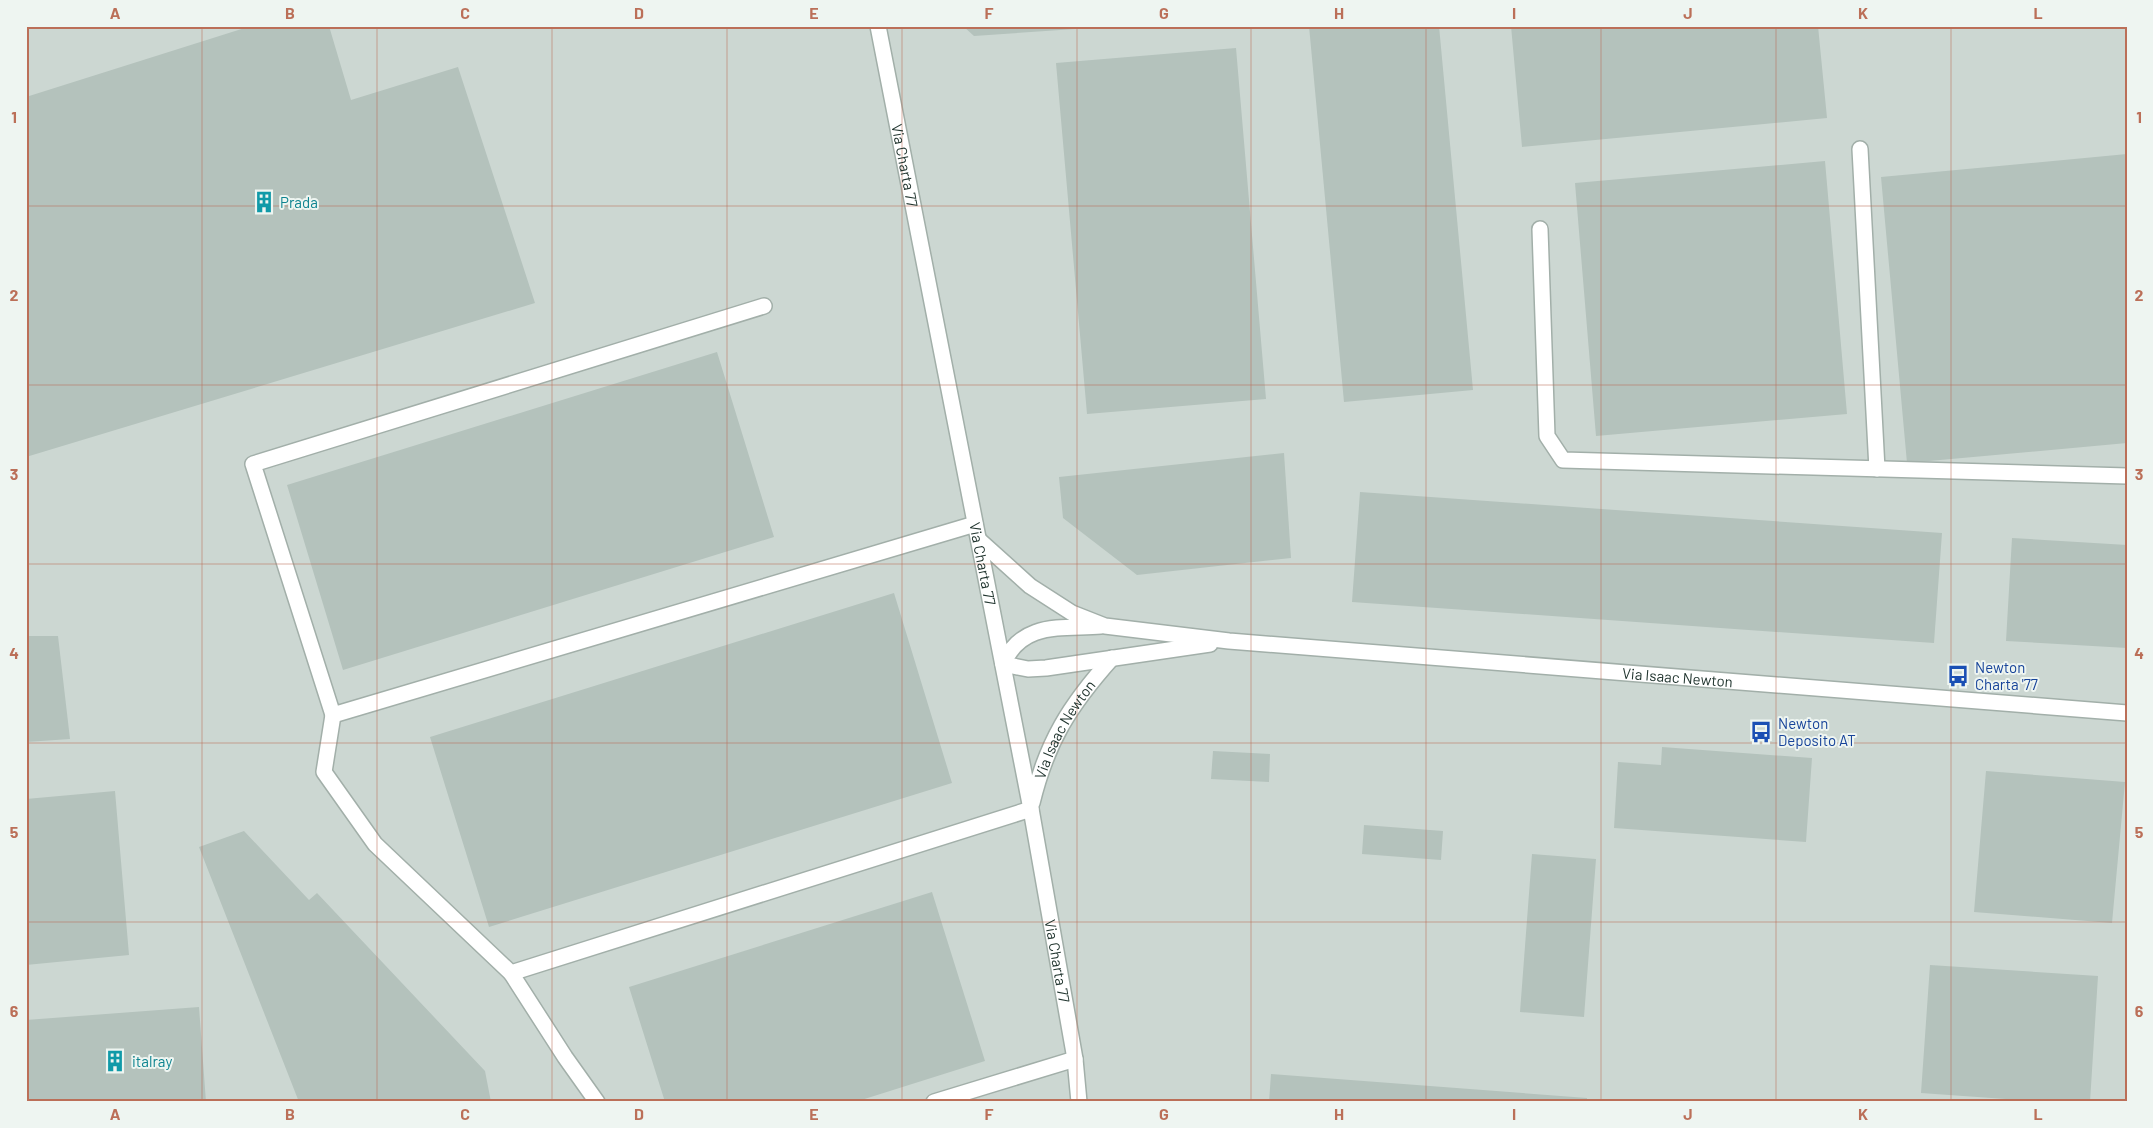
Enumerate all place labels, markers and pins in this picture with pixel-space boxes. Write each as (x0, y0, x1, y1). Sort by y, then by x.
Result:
building icon: Prada (251, 189, 277, 215)
place label: Prada (280, 193, 318, 211)
place label: Newton Charta '77 (1975, 658, 2038, 693)
bus stop icon: Newton Charta '77 (1945, 663, 1971, 689)
place label: Newton Deposito AT (1778, 714, 1856, 749)
bus stop icon: Newton Deposito AT (1748, 719, 1774, 745)
building icon: italray (102, 1048, 128, 1074)
place label: italray (132, 1052, 172, 1070)

